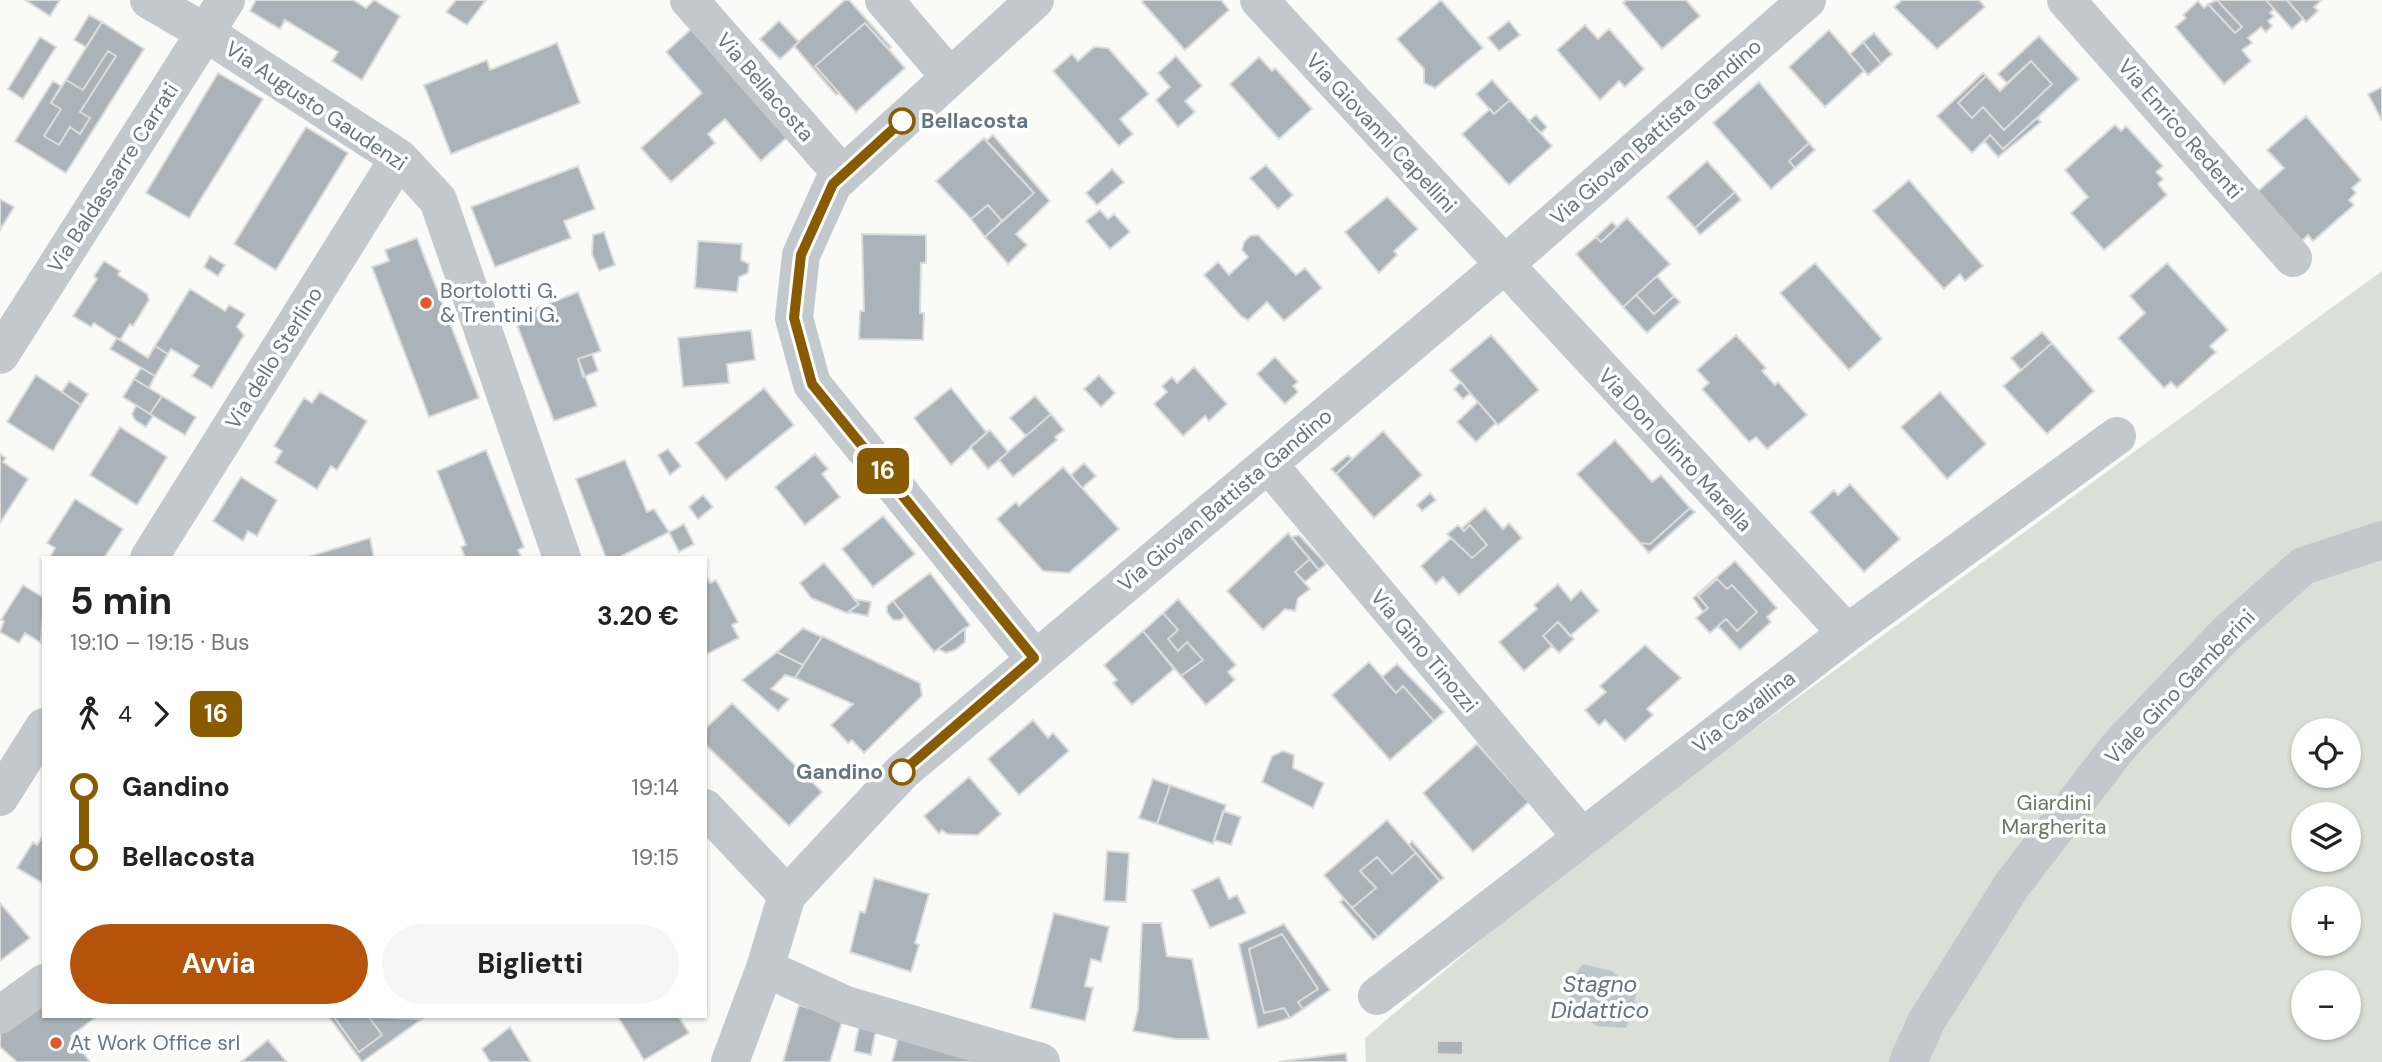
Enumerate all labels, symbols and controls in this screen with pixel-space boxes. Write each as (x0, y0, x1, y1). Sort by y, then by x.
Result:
street label: Via Bellacosta (710, 27, 820, 147)
street label: Via Giovan Battista Gandino (1544, 32, 1768, 232)
street label: Via Augusto Gaudenzi (220, 35, 412, 177)
street label: Via Giovanni Capellini (1300, 47, 1462, 219)
street label: Via Enrico Redenti (2111, 53, 2249, 205)
street label: Via Baldassarre Carrati (41, 78, 185, 278)
place label: Bellacosta (921, 107, 1028, 135)
marker: Bellacosta (889, 108, 915, 134)
place label: Bortolotti G. & Trentini G. (440, 277, 559, 329)
street label: Via dello Sterlino (219, 282, 329, 434)
marker: Bortolotti G. & Trentini G. (418, 295, 434, 311)
street label: Via Don Olinto Marella (1592, 362, 1758, 538)
street label: Via Giovan Battista Gandino (1112, 402, 1338, 598)
line badge: 16 (852, 448, 914, 494)
text: 16 (871, 455, 895, 486)
text: 5 min (70, 576, 172, 626)
street label: Via Gino Tinozzi (1364, 583, 1484, 719)
text: 3.20 € (597, 599, 679, 633)
street label: Viale Gino Gamberini (2099, 604, 2261, 770)
text: 19:10 – 19:15 · Bus (70, 627, 250, 657)
street label: Via Cavallina (1687, 664, 1801, 760)
icon: walk (70, 695, 108, 733)
icon: forward (142, 695, 180, 733)
text: 16 (204, 698, 228, 729)
text: 4 (118, 699, 132, 729)
map controls (2291, 718, 2361, 1040)
button: locate (2291, 718, 2361, 788)
place label: Gandino (796, 758, 883, 786)
marker: Gandino (889, 759, 915, 785)
text: Gandino (122, 770, 230, 804)
text: 19:14 (632, 772, 679, 802)
park label: Giardini Margherita (2002, 789, 2106, 841)
button: layers (2291, 802, 2361, 872)
text: Bellacosta (122, 840, 255, 874)
text: 19:15 (632, 842, 679, 872)
button: + (2291, 886, 2361, 956)
button: Avvia (70, 924, 368, 1004)
button: Biglietti (382, 924, 679, 1004)
water label: Stagno Didattico (1551, 969, 1649, 1025)
button: − (2291, 970, 2361, 1040)
place label: At Work Office srl (70, 1029, 240, 1057)
marker: At Work Office srl (48, 1035, 64, 1051)

